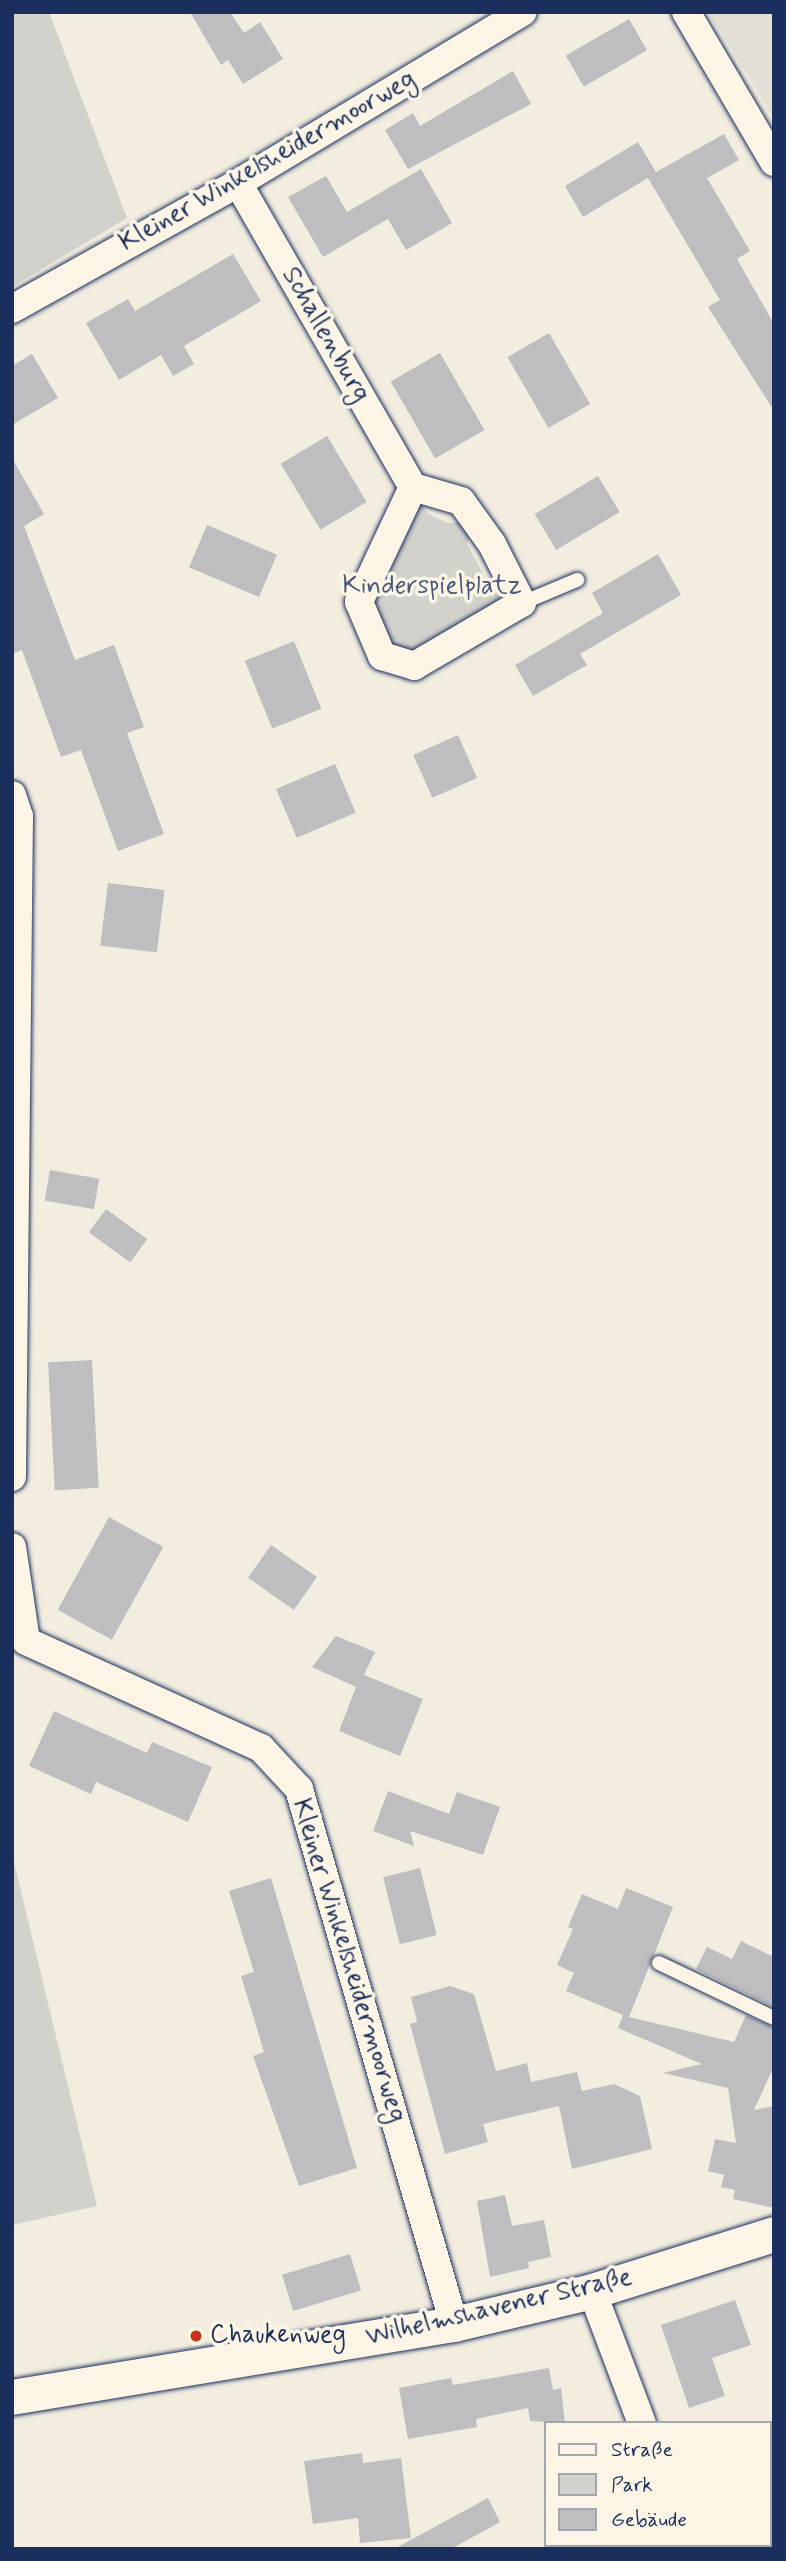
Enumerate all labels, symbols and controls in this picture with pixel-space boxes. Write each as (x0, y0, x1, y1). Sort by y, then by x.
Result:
street label: Kleiner Winkelsheidermoorweg (113, 64, 423, 260)
street label: Schallenburg (274, 262, 376, 408)
park label: Kinderspielplatz (342, 571, 522, 603)
street label: Kleiner Winkelsheidermoorweg (284, 1794, 412, 2128)
street label: Wilhelmshavener Straße (363, 2262, 635, 2354)
place label: Chaukenweg (210, 2320, 346, 2352)
marker: Chaukenweg (188, 2328, 204, 2344)
legend (544, 2421, 772, 2547)
text: Straße (611, 2436, 673, 2464)
text: Park (611, 2471, 653, 2499)
text: Gebäude (611, 2506, 687, 2534)

